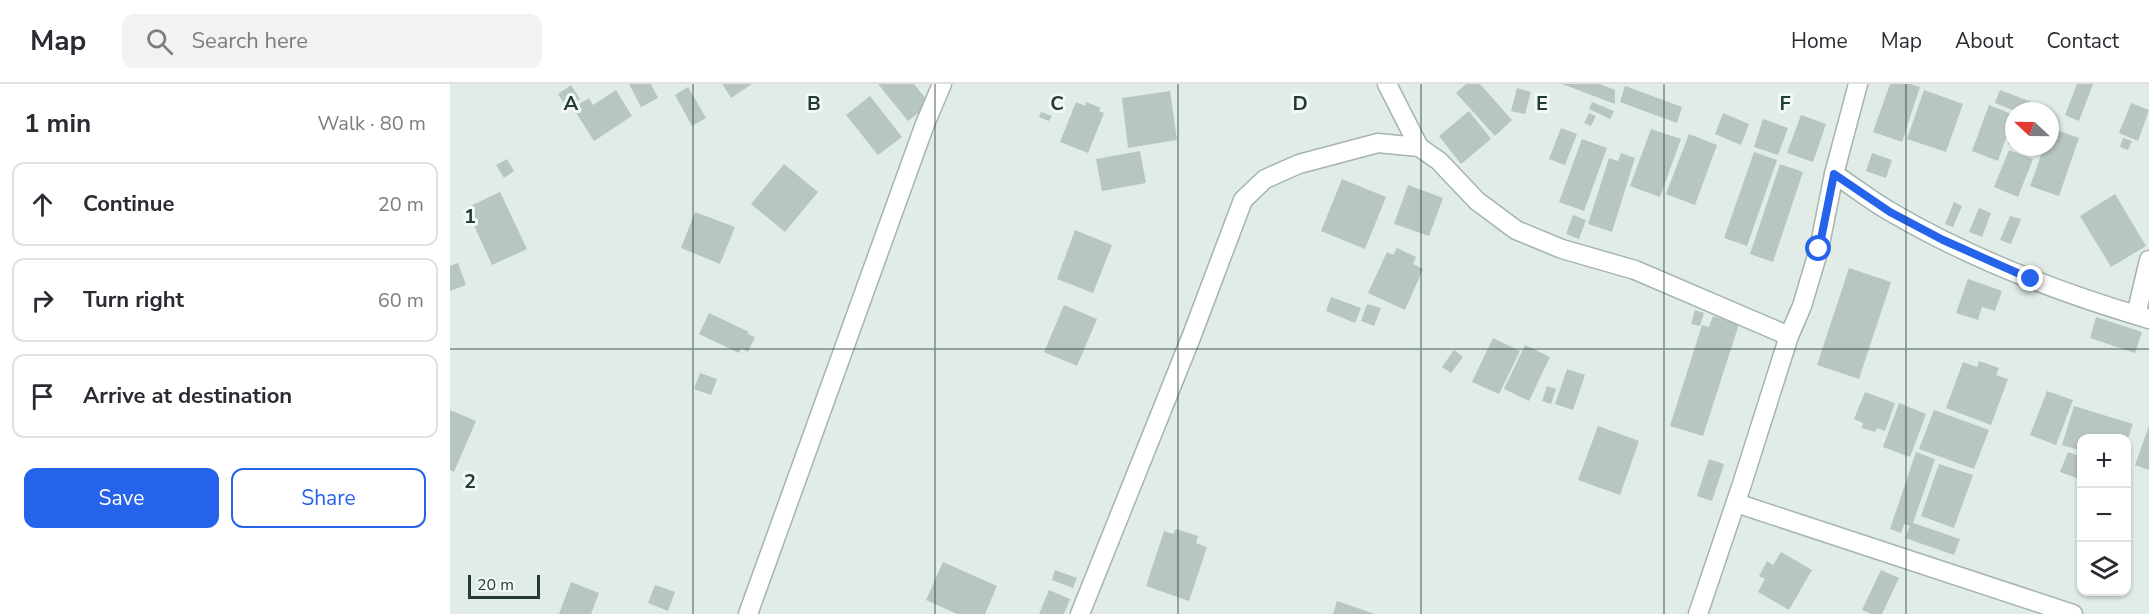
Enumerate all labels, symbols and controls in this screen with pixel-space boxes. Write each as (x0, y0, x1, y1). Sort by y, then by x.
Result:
search box (122, 14, 542, 68)
text: Map (30, 22, 86, 60)
icon: search (143, 25, 176, 58)
text: Search here (191, 26, 308, 56)
text: Home (1791, 27, 1848, 55)
text: Map (1881, 27, 1922, 55)
text: About (1955, 27, 2013, 55)
text: Contact (2046, 27, 2119, 55)
text: A (564, 90, 579, 117)
text: B (807, 90, 821, 117)
text: C (1050, 90, 1064, 117)
text: D (1292, 90, 1308, 117)
text: E (1536, 90, 1548, 117)
text: F (1779, 90, 1791, 117)
north arrow (2005, 102, 2059, 156)
text: 1 min (24, 106, 91, 141)
text: Walk · 80 m (318, 110, 426, 137)
icon: ahead (26, 188, 59, 221)
text: Continue (83, 189, 174, 219)
text: 20 m (378, 191, 424, 218)
text: 1 (464, 203, 476, 230)
route start (1805, 235, 1831, 261)
route end (2017, 265, 2043, 291)
icon: right (26, 284, 59, 317)
text: Turn right (83, 285, 184, 315)
text: 60 m (378, 287, 424, 314)
icon: arrive (26, 380, 59, 413)
text: Arrive at destination (83, 381, 292, 411)
map controls (2077, 434, 2131, 596)
button: + (2077, 434, 2131, 488)
button: Save (24, 468, 219, 528)
button: Share (231, 468, 426, 528)
text: 2 (464, 468, 476, 495)
button: − (2077, 488, 2131, 542)
button: layers (2077, 542, 2131, 596)
scale bar (468, 572, 540, 600)
text: 20 m (477, 574, 514, 596)

